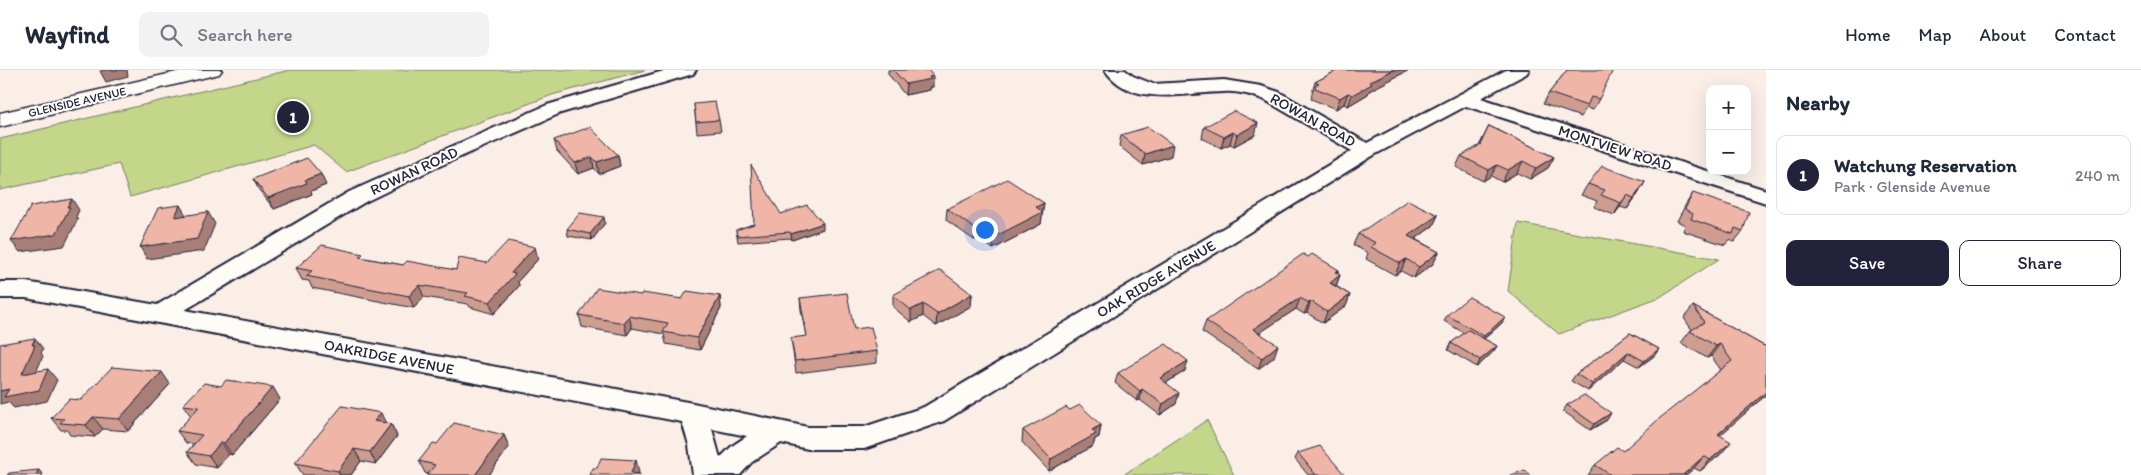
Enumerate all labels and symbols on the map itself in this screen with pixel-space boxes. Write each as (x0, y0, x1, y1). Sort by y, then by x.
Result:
street label: GLENSIDE AVENUE (27, 84, 128, 120)
street label: ROWAN ROAD (1267, 89, 1359, 151)
pin: 1 (277, 98, 309, 136)
street label: MONTVIEW ROAD (1556, 121, 1674, 175)
street label: ROWAN ROAD (367, 143, 461, 199)
your location (972, 217, 998, 243)
street label: OAK RIDGE AVENUE (1093, 236, 1219, 322)
street label: OAKRIDGE AVENUE (322, 336, 456, 378)

